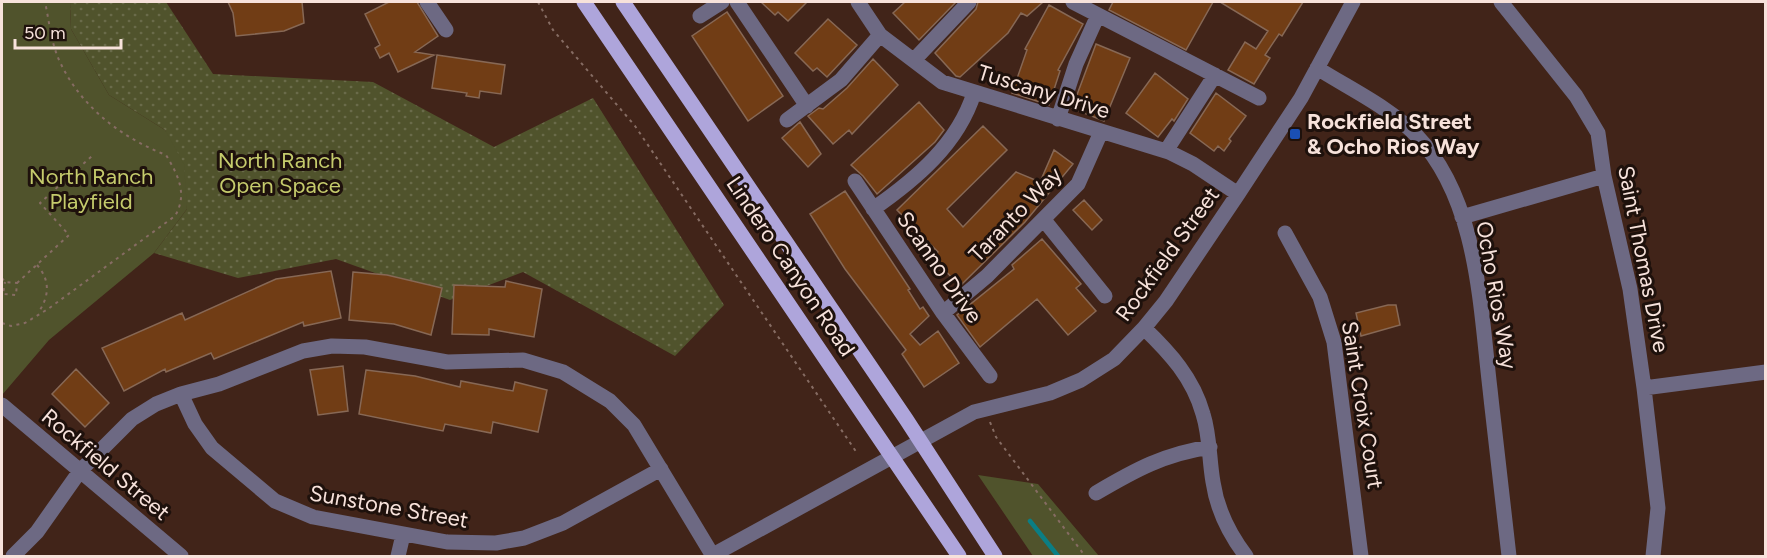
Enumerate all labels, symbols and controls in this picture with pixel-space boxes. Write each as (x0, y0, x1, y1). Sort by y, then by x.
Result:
scale bar (15, 12, 122, 50)
text: 50 m (24, 22, 66, 44)
street label: Tuscany Drive (975, 59, 1113, 124)
place label: Rockfield Street & Ocho Rios Way (1307, 108, 1480, 160)
marker: Rockfield Street & Ocho Rios Way (1288, 127, 1302, 141)
park label: North Ranch Open Space (218, 147, 342, 199)
street label: Taranto Way (963, 161, 1068, 268)
park label: North Ranch Playfield (29, 163, 153, 215)
street label: Saint Thomas Drive (1612, 163, 1675, 355)
street label: Lindero Canyon Road (720, 171, 861, 361)
street label: Rockfield Street (1110, 182, 1225, 327)
street label: Scanno Drive (891, 206, 988, 328)
street label: Ocho Rios Way (1470, 219, 1523, 372)
street label: Saint Croix Court (1336, 319, 1389, 491)
street label: Rockfield Street (36, 403, 175, 526)
street label: Sunstone Street (307, 479, 470, 534)

